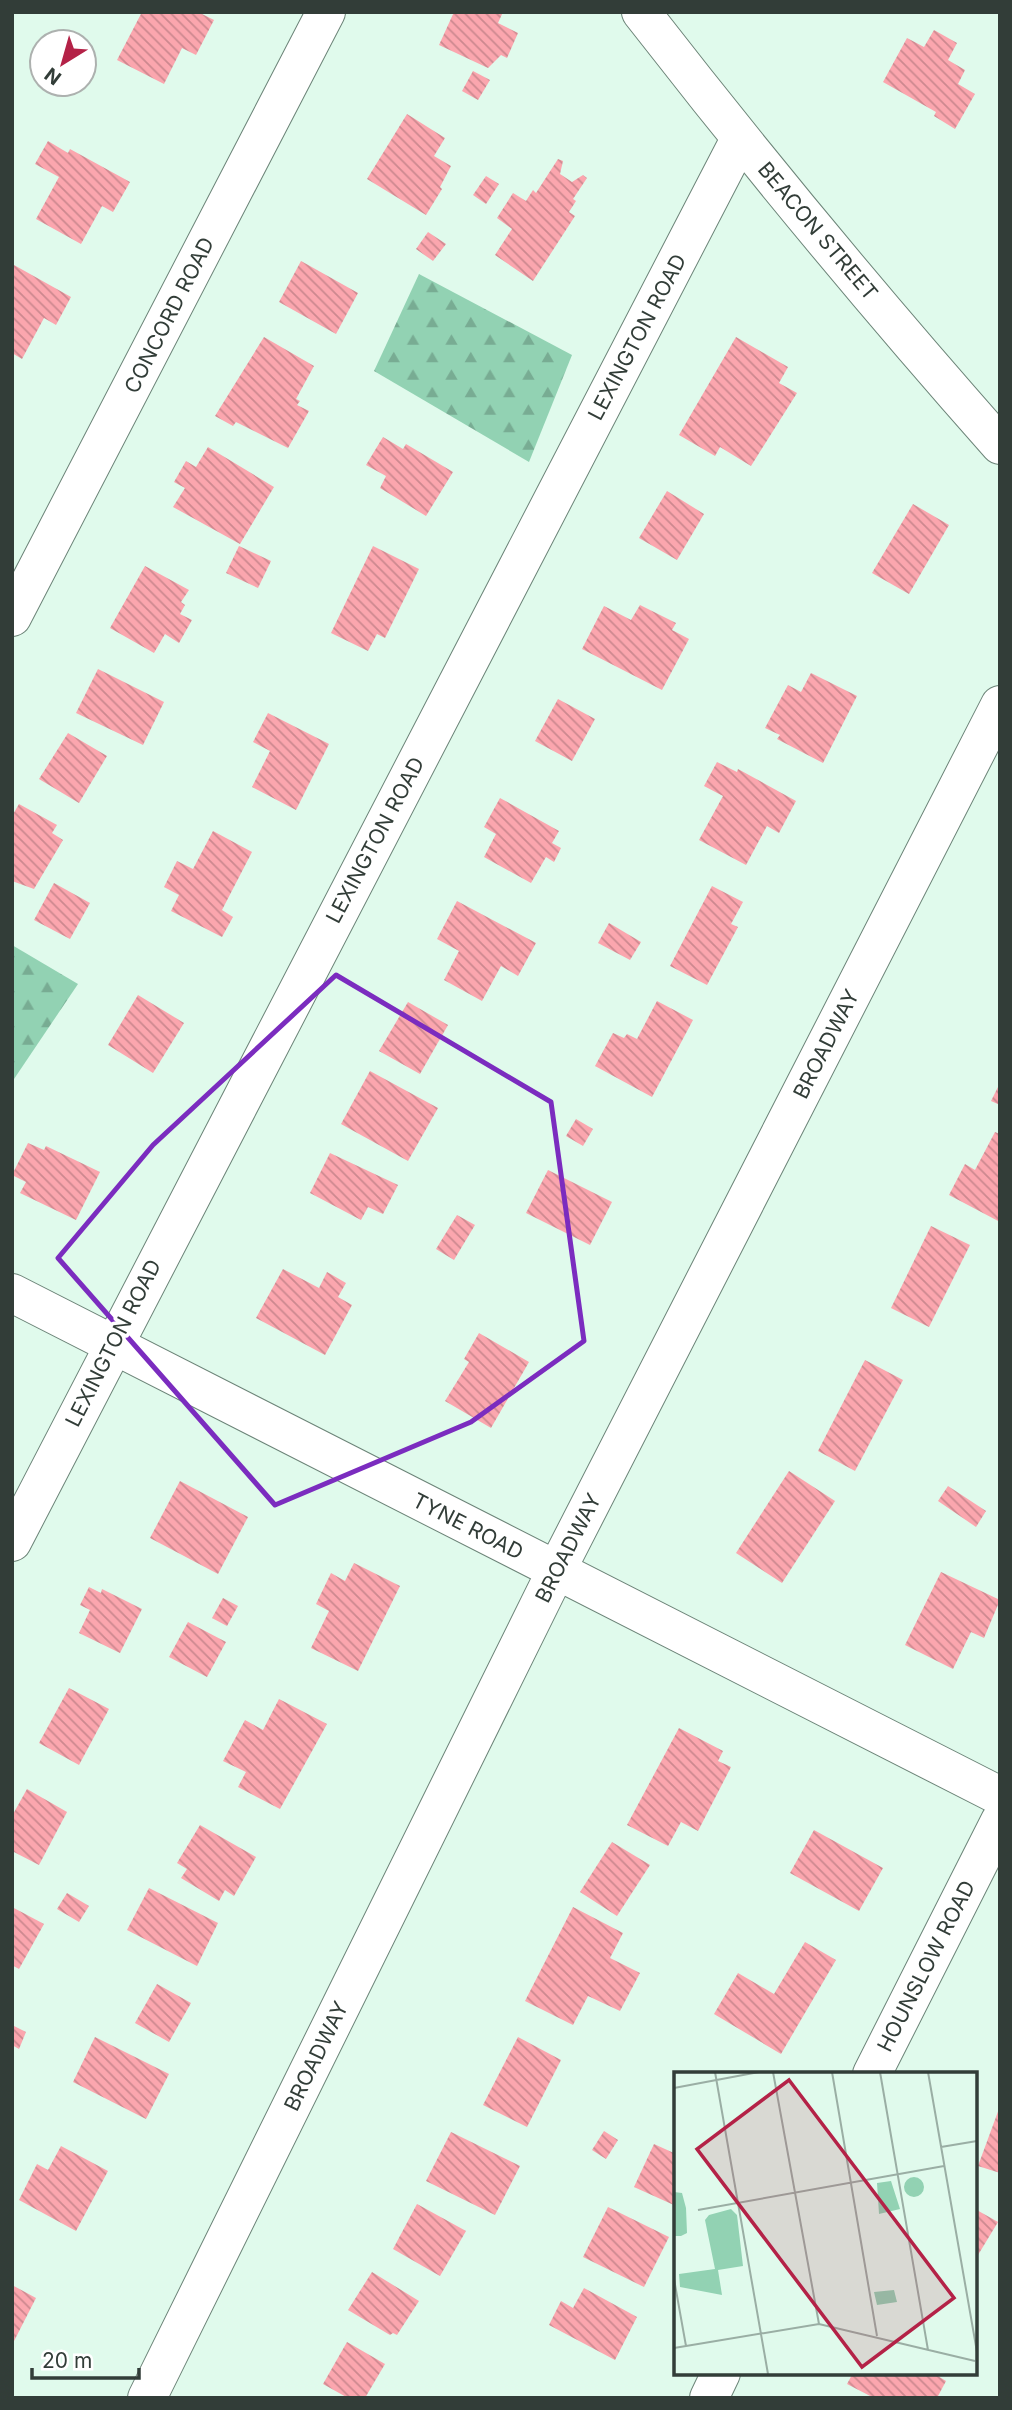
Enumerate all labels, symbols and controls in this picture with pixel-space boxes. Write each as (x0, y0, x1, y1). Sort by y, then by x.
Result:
north arrow (28, 28, 98, 98)
text: N (40, 63, 66, 90)
street label: BEACON STREET (753, 157, 883, 305)
street label: CONCORD ROAD (119, 233, 219, 397)
street label: LEXINGTON ROAD (583, 250, 691, 424)
street label: LEXINGTON ROAD (321, 753, 429, 927)
street label: BROADWAY (788, 985, 864, 1103)
street label: LEXINGTON ROAD (60, 1255, 166, 1431)
street label: TYNE ROAD (408, 1487, 528, 1565)
street label: BROADWAY (530, 1489, 606, 1607)
street label: HOUNSLOW ROAD (872, 1876, 980, 2056)
street label: BROADWAY (279, 1997, 353, 2115)
inset map (674, 2072, 977, 2375)
scale bar (32, 2336, 138, 2380)
text: 20 m (42, 2348, 92, 2373)

